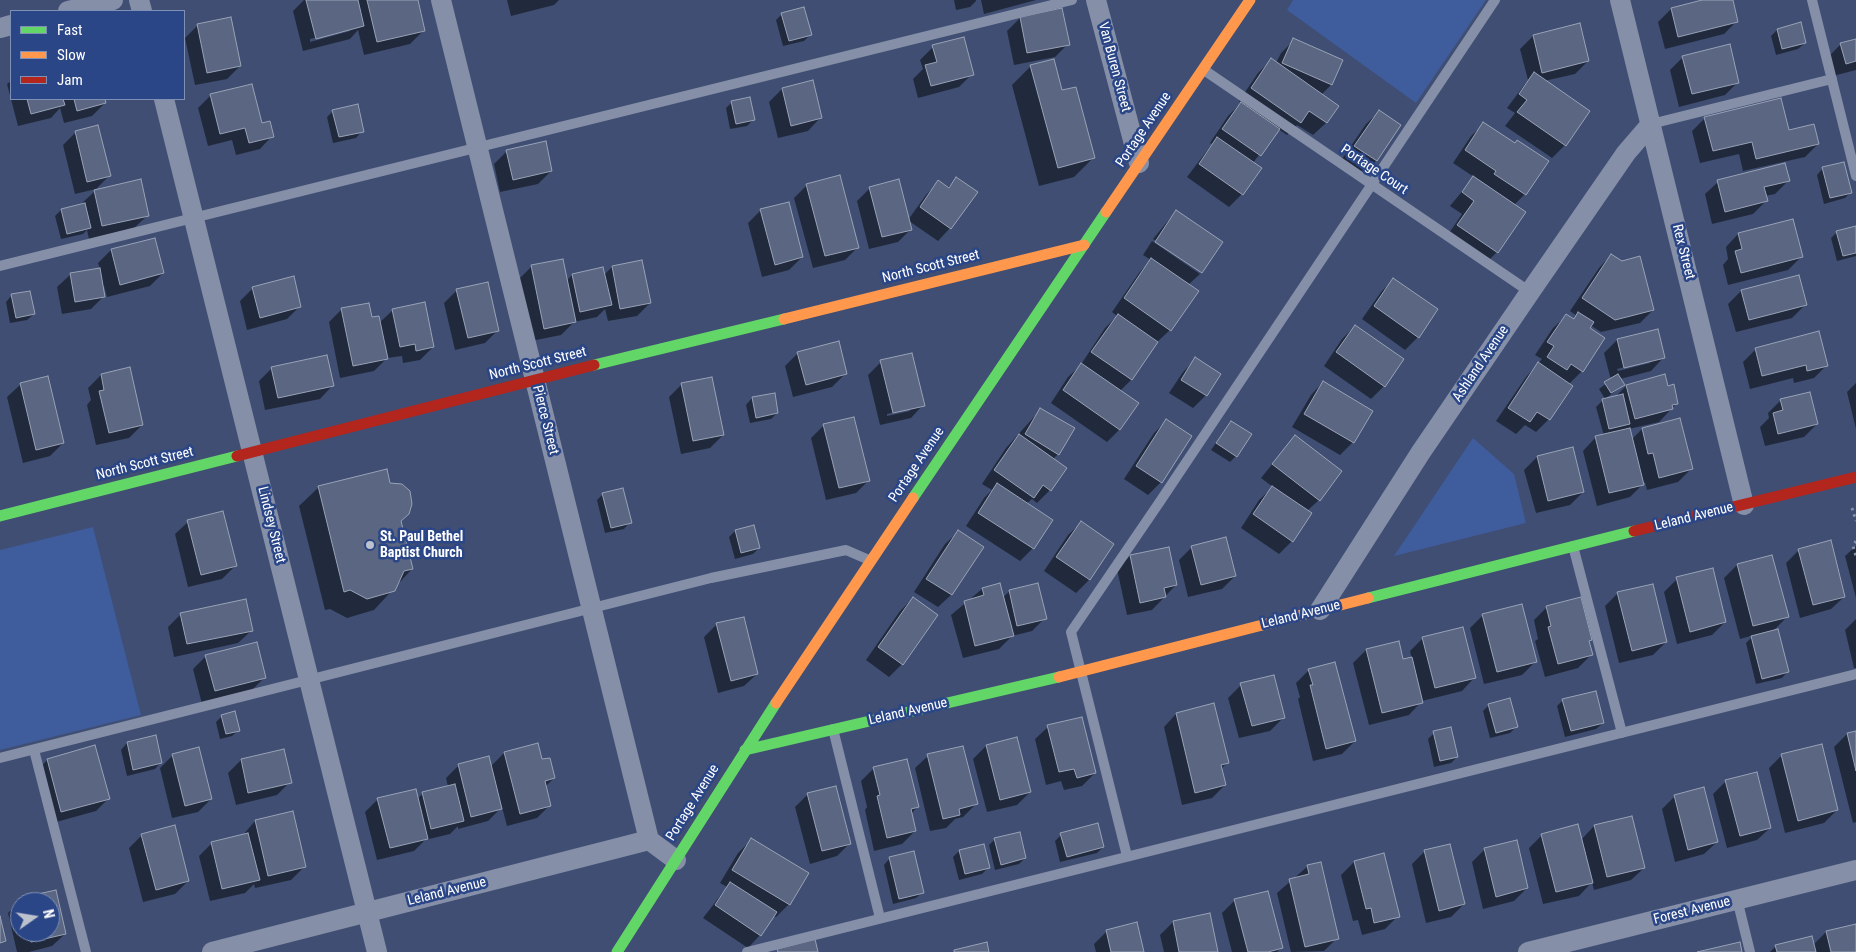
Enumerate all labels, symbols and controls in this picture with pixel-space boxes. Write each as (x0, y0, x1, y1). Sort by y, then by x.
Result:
legend (10, 10, 185, 100)
street label: Van Buren Street (1094, 20, 1134, 114)
text: Fast (57, 21, 82, 39)
text: Slow (57, 46, 86, 64)
text: Jam (57, 71, 83, 89)
street label: Portage Avenue (1113, 89, 1175, 171)
street label: Portage Court (1337, 141, 1411, 199)
street label: Rex Street (1668, 223, 1698, 281)
street label: North Scott Street (881, 247, 981, 287)
street label: Ashland Avenue (1449, 323, 1513, 405)
street label: North Scott Street (488, 344, 588, 384)
street label: Pierce Street (528, 384, 562, 456)
street label: Portage Avenue (886, 424, 948, 506)
street label: North Scott Street (95, 444, 195, 484)
street label: Lindsey Street (253, 485, 289, 565)
street label: Leland Avenue (1653, 499, 1735, 535)
place label: St. Paul Bethel Baptist Church (380, 529, 463, 562)
marker: St. Paul Bethel Baptist Church (364, 539, 376, 551)
street label: Leland Avenue (1260, 597, 1342, 633)
street label: Leland Avenue (867, 695, 949, 729)
street label: Portage Avenue (663, 762, 723, 844)
street label: Leland Avenue (406, 874, 488, 910)
north arrow (10, 892, 60, 942)
street label: Forest Avenue (1652, 893, 1732, 929)
text: N (40, 908, 57, 920)

